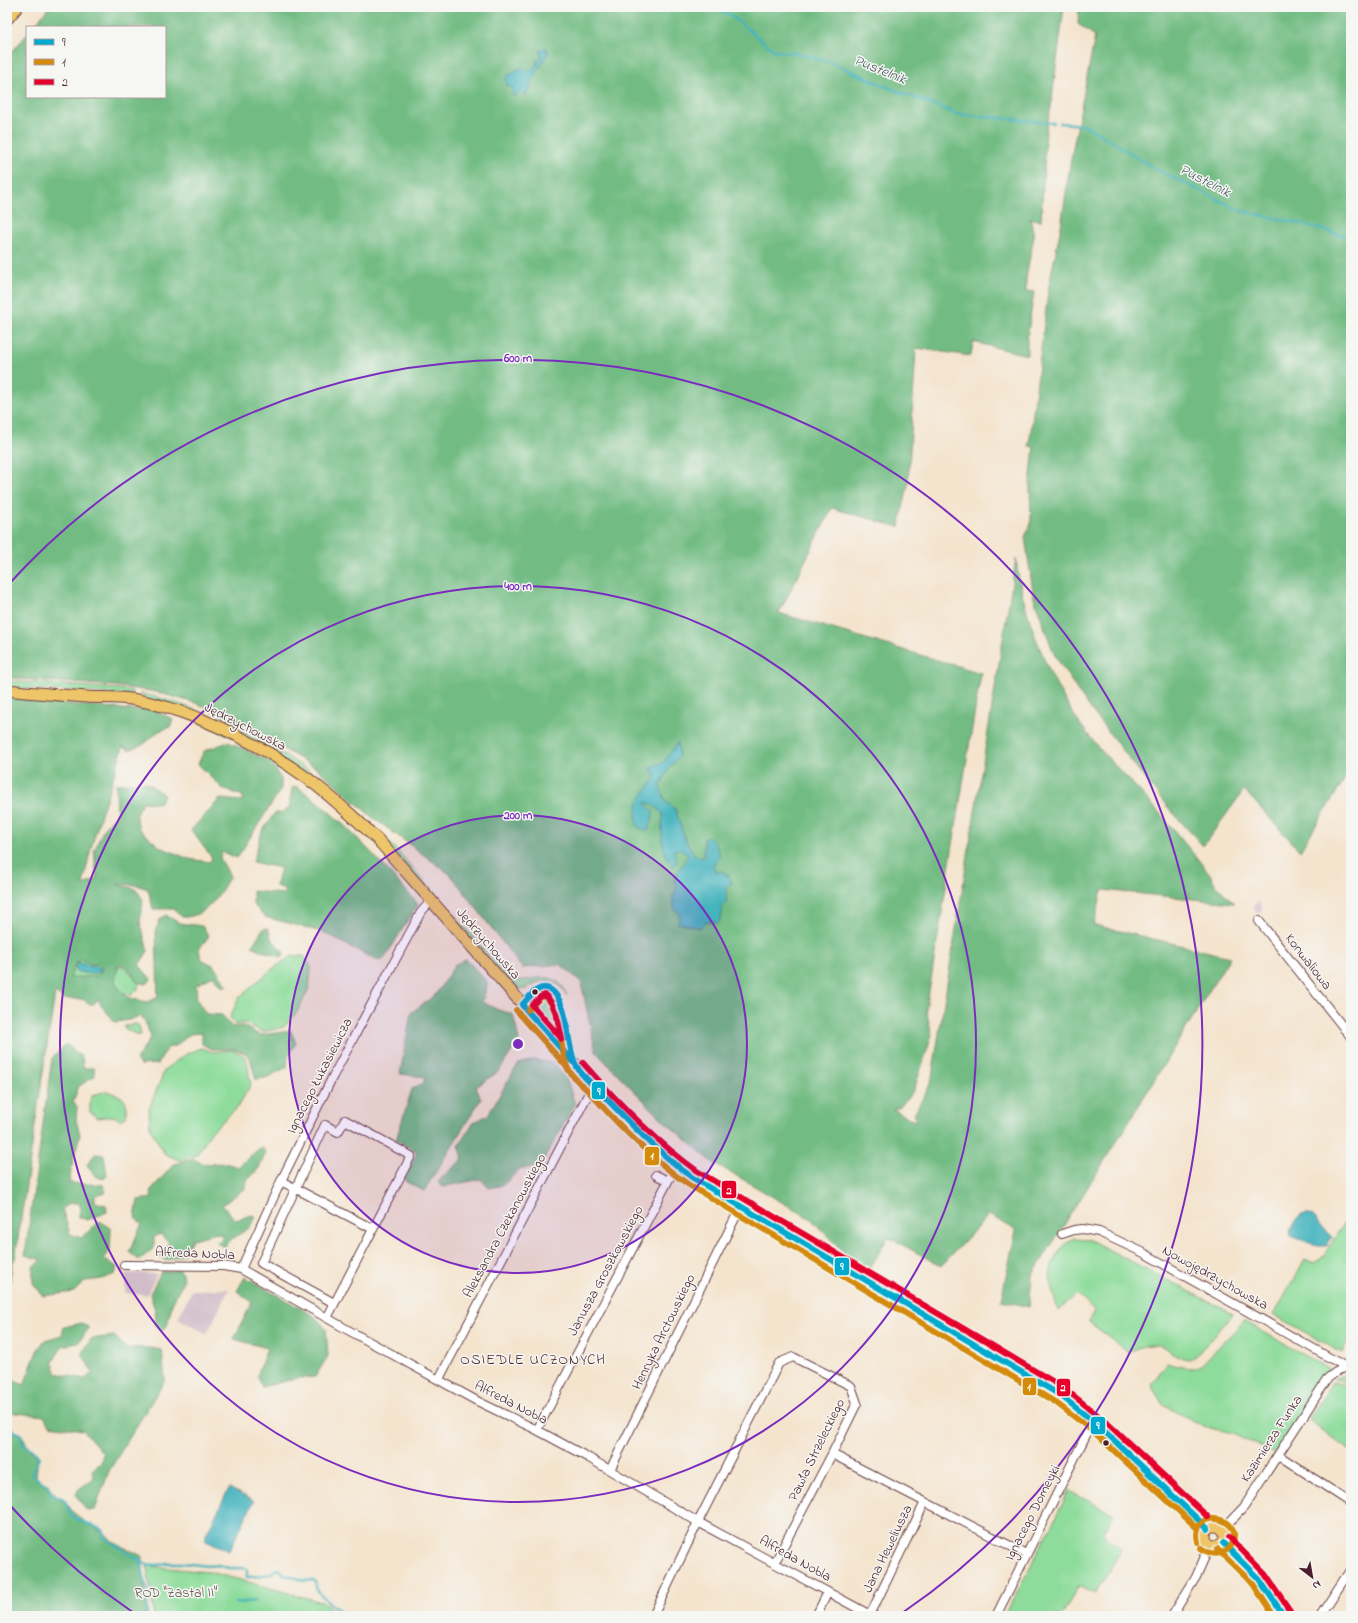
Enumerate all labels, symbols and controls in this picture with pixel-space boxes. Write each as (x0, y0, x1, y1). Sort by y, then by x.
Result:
legend (26, 26, 166, 98)
text: 9 (62, 34, 66, 52)
water label: Pustelnik (850, 50, 911, 91)
text: 1 (62, 54, 66, 72)
text: 2 (62, 74, 68, 92)
water label: Pustelnik (1176, 159, 1236, 204)
text: 600 m (503, 350, 533, 368)
text: 400 m (503, 578, 532, 596)
street label: Jędrzychowska (200, 697, 290, 758)
text: 200 m (503, 807, 533, 825)
street label: Jędrzychowska (450, 903, 525, 985)
street label: Konwaliowa (1279, 929, 1337, 995)
unlabelled marker (530, 987, 540, 997)
street label: Ignacego Łukasiewicza (282, 1014, 359, 1138)
centre of rings (511, 1037, 525, 1051)
line badge: 9 (591, 1081, 606, 1100)
text: 9 (596, 1084, 601, 1100)
line badge: 1 (644, 1146, 660, 1166)
text: 1 (650, 1149, 654, 1165)
street label: Aleksandra Czekanowskiego (458, 1150, 553, 1302)
line badge: 2 (721, 1180, 737, 1199)
text: 2 (725, 1183, 732, 1199)
street label: Janusza Groszkowskiego (563, 1202, 650, 1340)
street label: Nowojędrzychowska (1158, 1240, 1272, 1317)
street label: Alfreda Nobla (155, 1242, 235, 1266)
line badge: 9 (834, 1257, 850, 1276)
text: 9 (839, 1259, 844, 1275)
street label: Henryka Arctowskiego (627, 1270, 702, 1394)
district label: OSIEDLE UCZONYCH (460, 1349, 606, 1371)
street label: Alfreda Nobla (471, 1376, 551, 1430)
line badge: 1 (1022, 1377, 1037, 1396)
line badge: 2 (1056, 1378, 1071, 1397)
text: 1 (1027, 1380, 1031, 1396)
text: 2 (1059, 1380, 1066, 1396)
street label: Kazimierza Funka (1236, 1391, 1308, 1487)
street label: Pawła Strzeleckiego (783, 1395, 852, 1505)
line badge: 9 (1090, 1416, 1106, 1435)
text: 9 (1095, 1418, 1100, 1434)
unlabelled marker (1101, 1438, 1111, 1448)
street label: Ignacego Domeyki (1000, 1462, 1067, 1565)
street label: Jana Heweliusza (858, 1501, 918, 1597)
street label: Alfreda Nobla (755, 1530, 835, 1588)
north arrow (1292, 1557, 1332, 1597)
text: N (1309, 1576, 1324, 1593)
park label: ROD "Zastal II" (135, 1583, 217, 1604)

